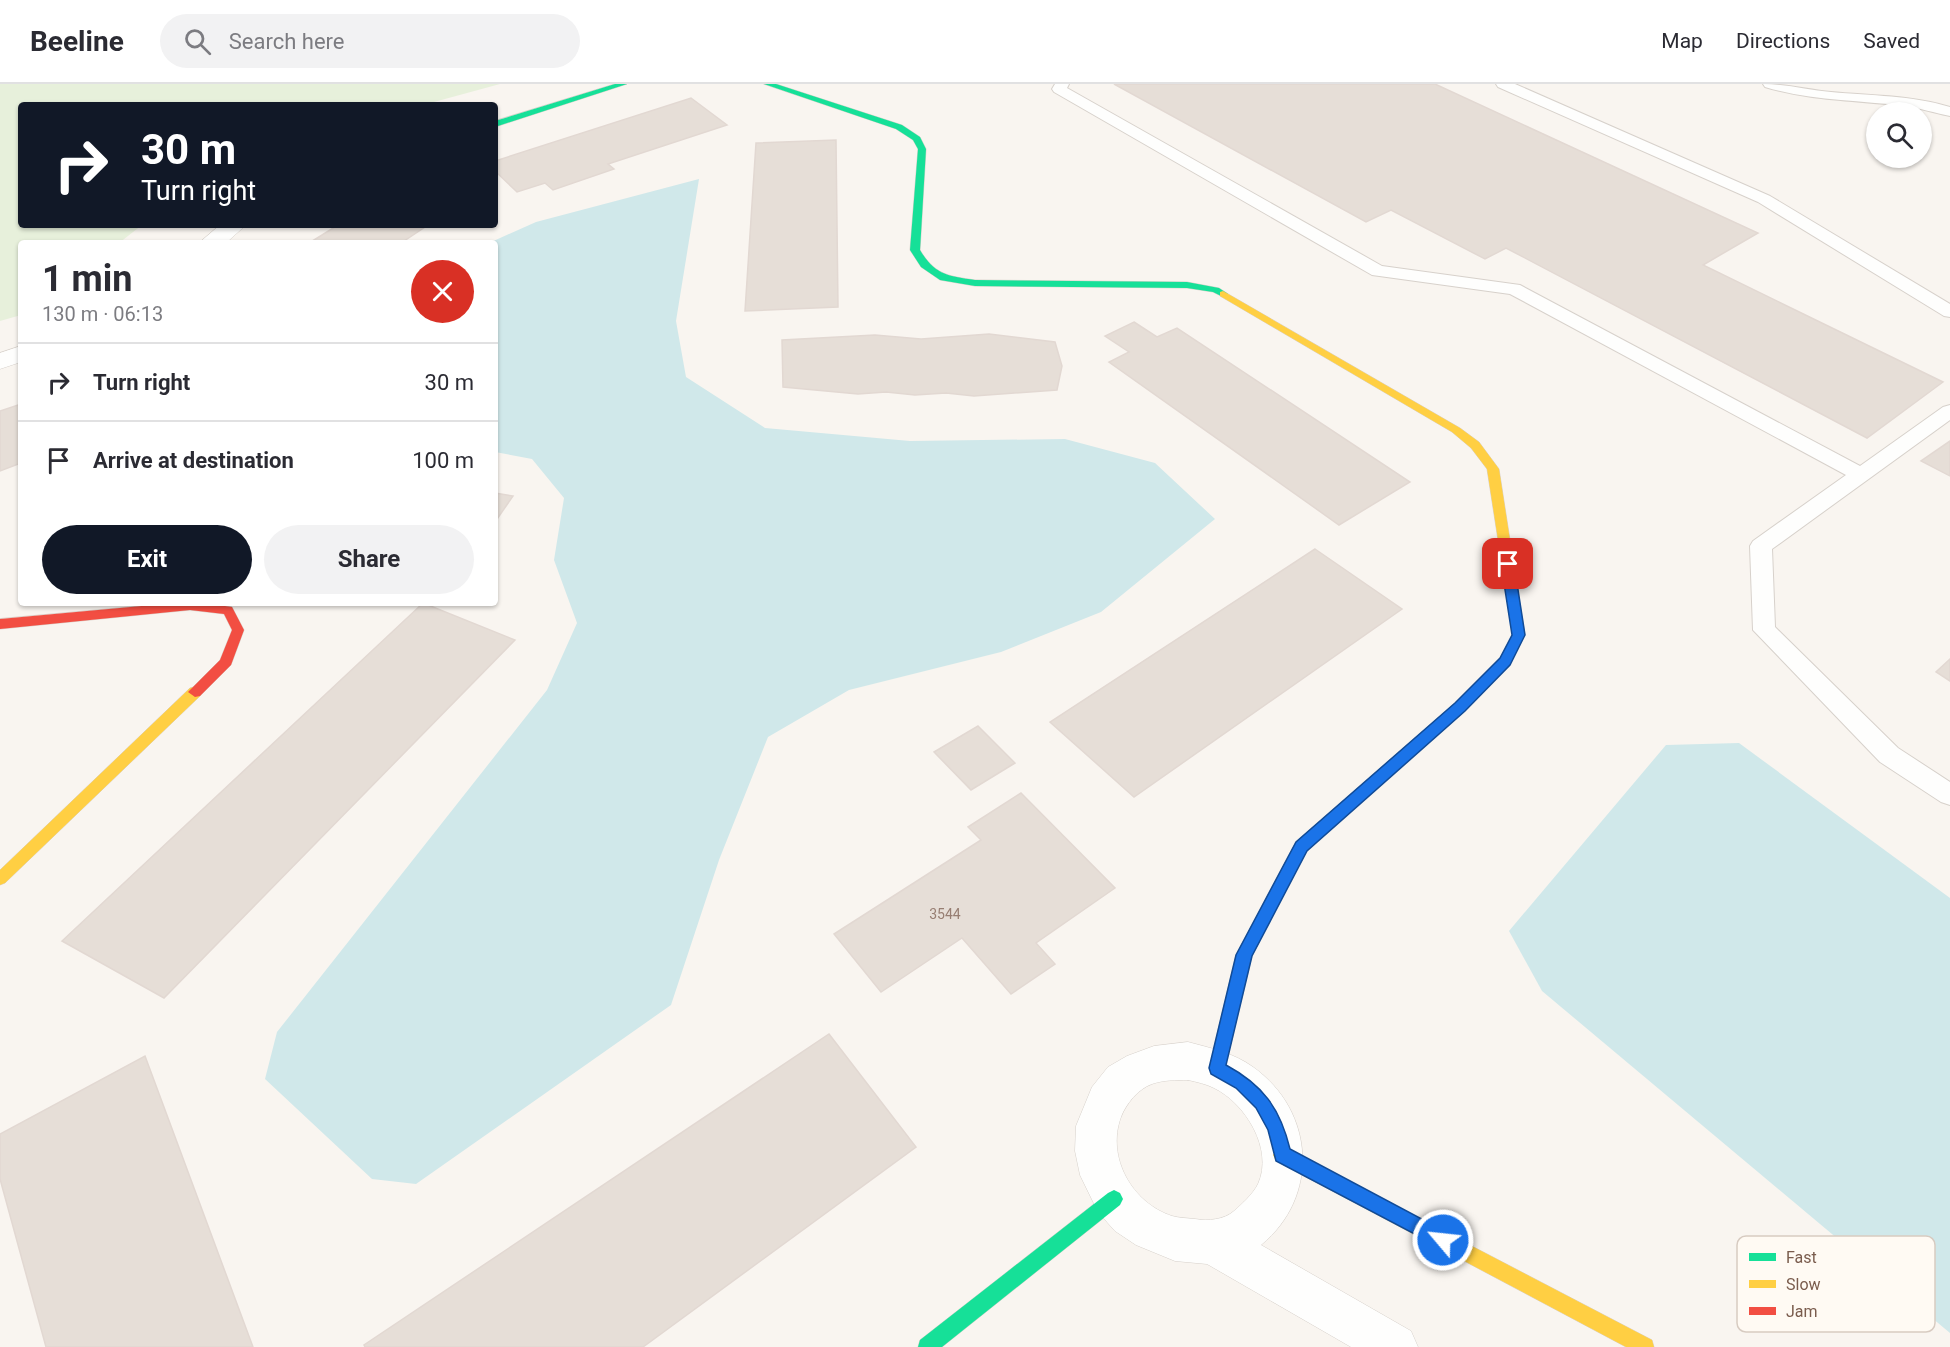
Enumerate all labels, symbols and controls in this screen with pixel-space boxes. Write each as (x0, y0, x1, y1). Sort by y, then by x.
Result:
search box (160, 14, 580, 68)
text: Beeline (30, 25, 124, 58)
icon: search (181, 25, 214, 58)
text: Search here (229, 29, 345, 54)
text: Map (1661, 29, 1703, 53)
text: Directions (1736, 29, 1830, 53)
text: Saved (1863, 29, 1920, 53)
map controls (1866, 102, 1932, 168)
button: search (1866, 102, 1932, 168)
text: 30 m (141, 125, 236, 174)
icon: right (42, 126, 120, 204)
text: Turn right (141, 175, 256, 207)
text: 1 min (42, 258, 133, 300)
button: close (411, 260, 474, 323)
text: 130 m · 06:13 (42, 302, 163, 326)
icon: right (42, 366, 75, 399)
text: Turn right (93, 370, 190, 395)
text: 30 m (425, 370, 474, 395)
icon: arrive (42, 444, 75, 477)
text: Arrive at destination (93, 448, 294, 473)
text: 100 m (412, 448, 474, 473)
button: Exit (42, 525, 252, 594)
button: Share (264, 525, 474, 594)
pin (1482, 538, 1533, 589)
icon: arrive (1491, 547, 1524, 580)
house number: 3544 (929, 906, 961, 922)
position arrow (1411, 1208, 1475, 1272)
legend (1737, 1236, 1935, 1332)
text: Fast (1786, 1248, 1817, 1267)
text: Slow (1786, 1275, 1821, 1294)
text: Jam (1786, 1302, 1818, 1321)

